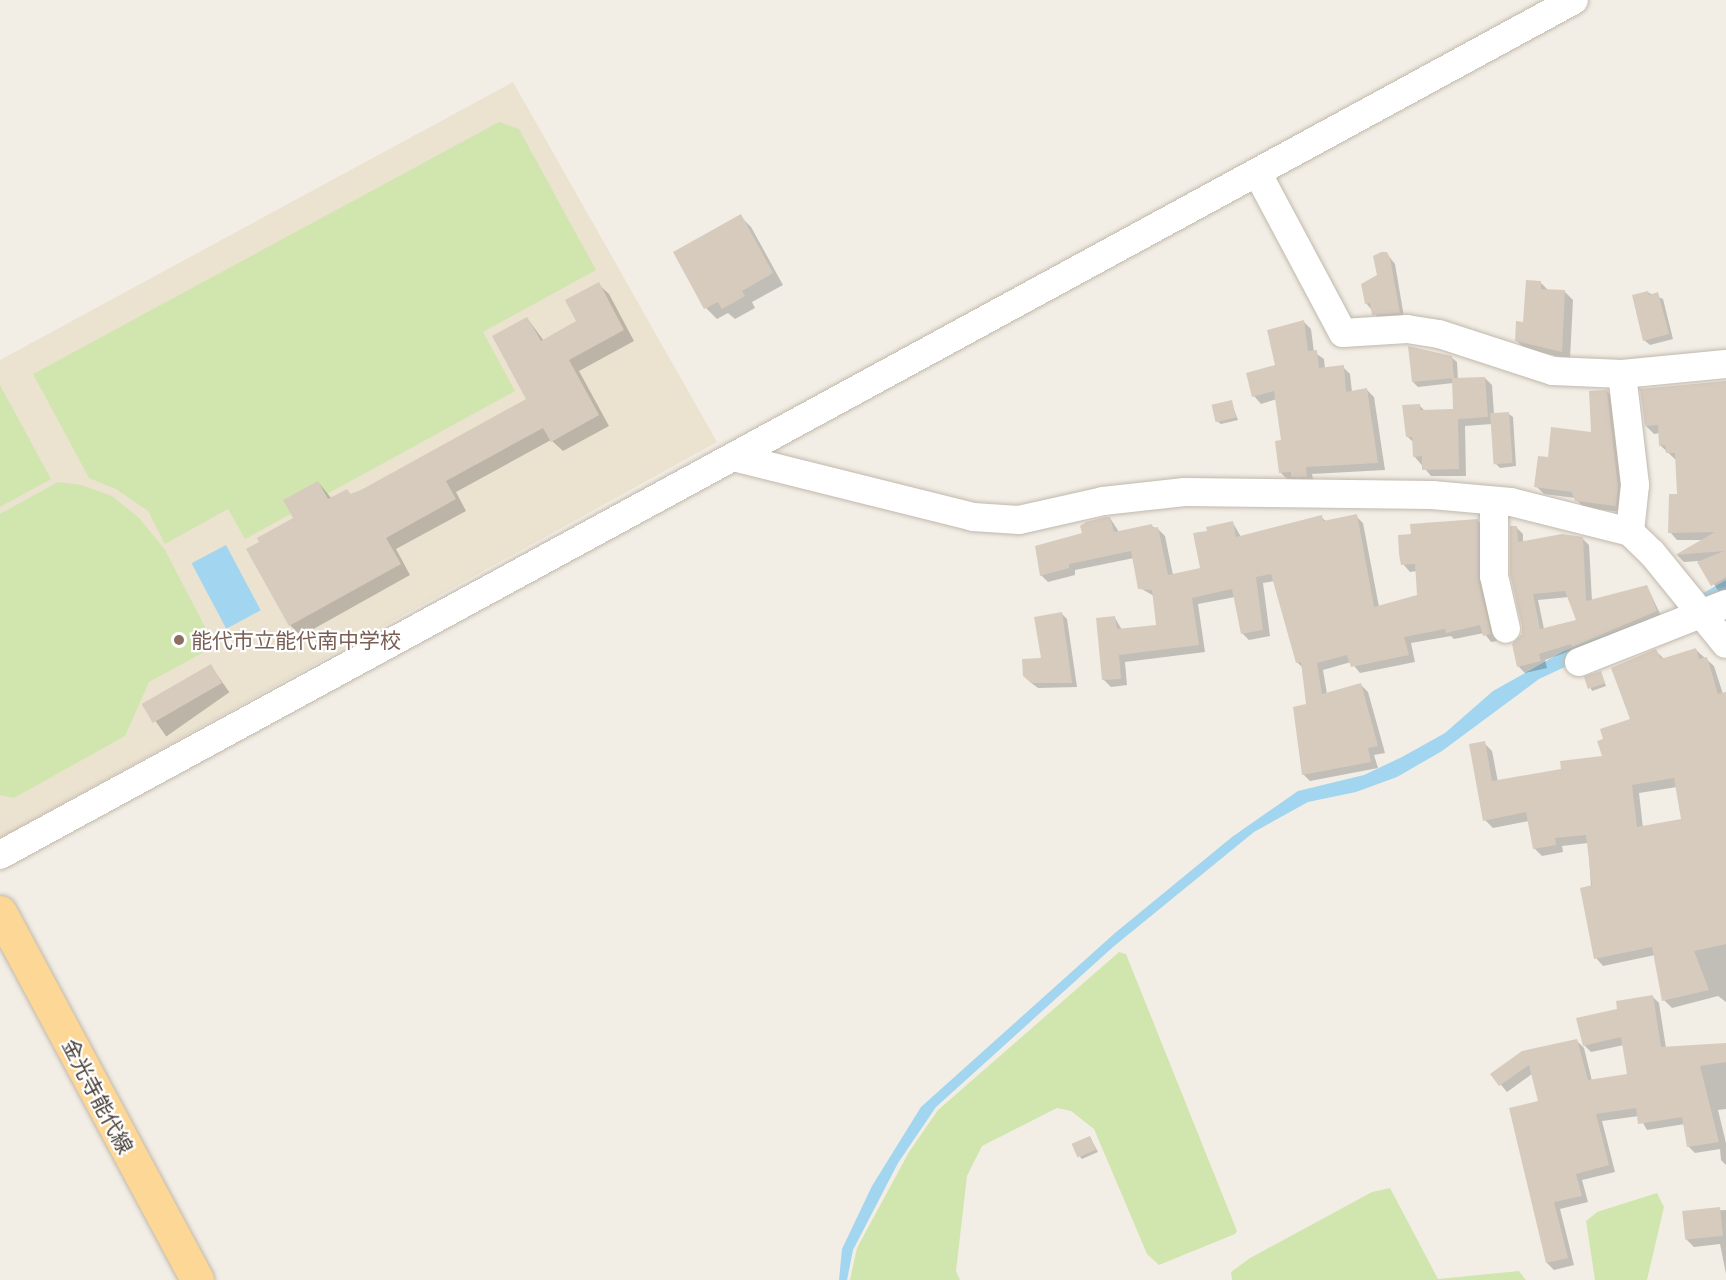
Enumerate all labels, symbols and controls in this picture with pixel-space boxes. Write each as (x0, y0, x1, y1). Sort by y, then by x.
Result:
place label: 能代市立能代南中学校 (191, 627, 401, 653)
marker: 能代市立能代南中学校 (172, 633, 186, 647)
street label: 金光寺能代線 (57, 1034, 139, 1158)

